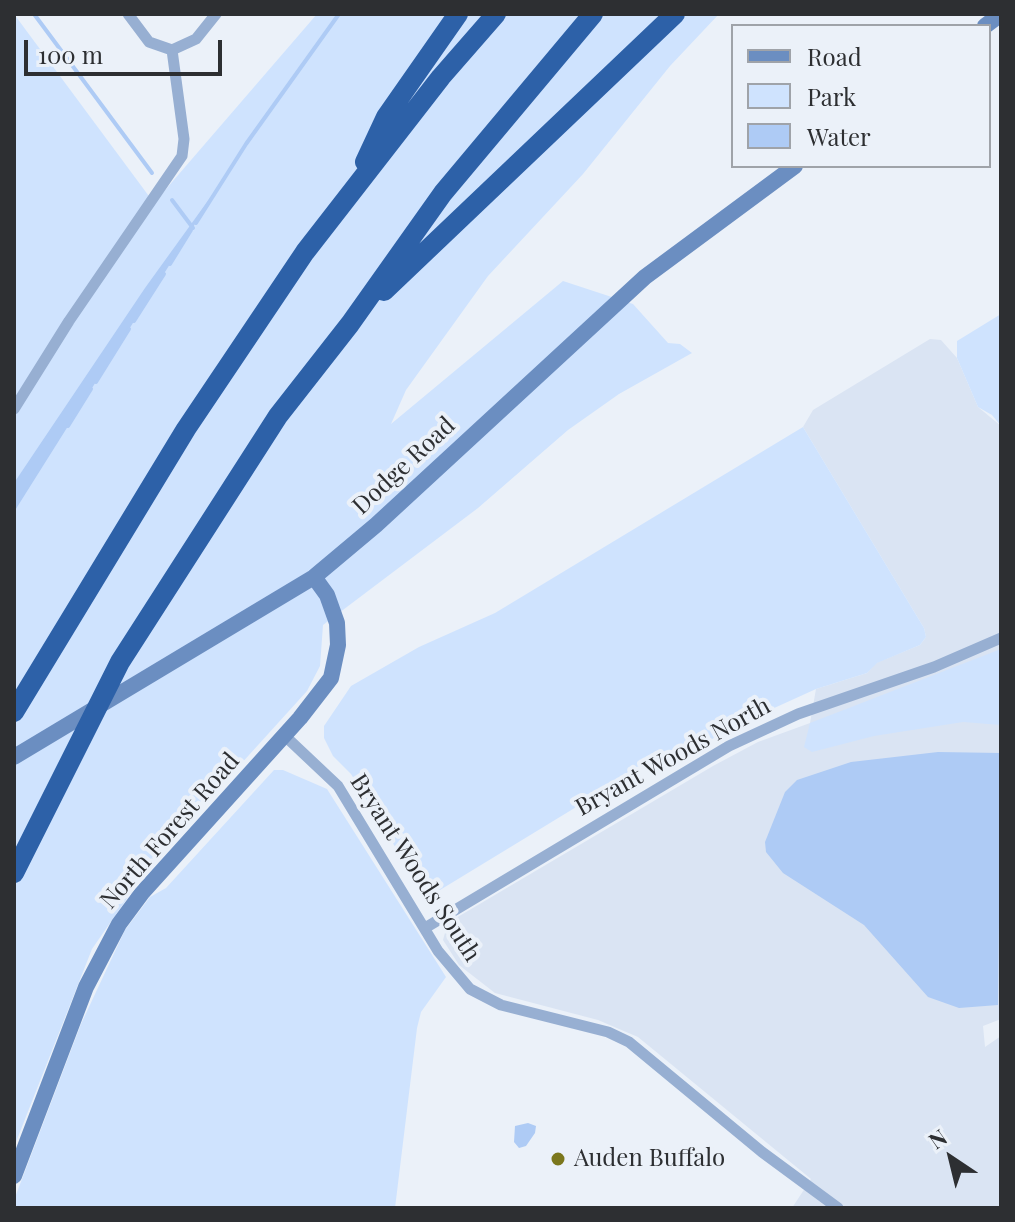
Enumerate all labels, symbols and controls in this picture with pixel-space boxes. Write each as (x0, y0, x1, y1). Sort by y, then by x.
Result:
scale bar (28, 24, 226, 74)
legend (731, 24, 991, 168)
text: 100 m (38, 38, 103, 70)
text: Road (807, 40, 862, 72)
text: Park (807, 80, 856, 112)
text: Water (807, 120, 871, 152)
street label: Dodge Road (347, 411, 461, 521)
street label: Bryant Woods North (571, 692, 775, 822)
street label: North Forest Road (94, 747, 246, 915)
street label: Bryant Woods South (344, 769, 486, 967)
north arrow (911, 1118, 991, 1198)
text: N (922, 1122, 952, 1155)
place label: Auden Buffalo (574, 1145, 725, 1173)
marker: Auden Buffalo (549, 1150, 567, 1168)

